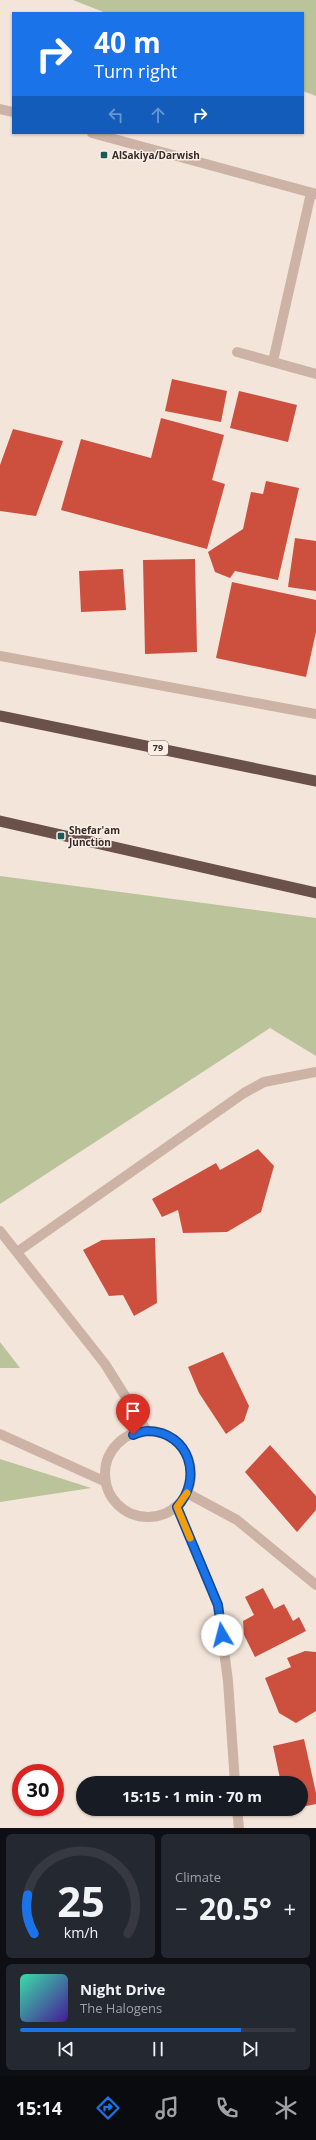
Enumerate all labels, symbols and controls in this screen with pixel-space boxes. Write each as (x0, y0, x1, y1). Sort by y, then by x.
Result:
text: 40 m (94, 23, 161, 61)
icon: right (28, 28, 80, 80)
text: Turn right (94, 59, 177, 83)
icon: left (105, 104, 127, 126)
icon: ahead (147, 104, 169, 126)
icon: right (189, 104, 211, 126)
place label: AlSakiya/Darwish (112, 148, 200, 162)
marker: AlSakiya/Darwish (99, 150, 109, 160)
road number: 79 (148, 741, 168, 755)
place label: Shefar'am Junction (68, 823, 120, 849)
marker: Shefar'am Junction (56, 831, 66, 841)
pin (116, 1394, 150, 1435)
icon: arrive (122, 1400, 144, 1422)
position arrow (201, 1614, 243, 1656)
speed limit sign: 30 (12, 1764, 64, 1816)
text: 15:15 · 1 min · 70 m (122, 1786, 262, 1806)
text: Climate (175, 1868, 221, 1886)
text: 25 (57, 1873, 104, 1929)
text: 20.5° (199, 1888, 272, 1929)
text: − (175, 1893, 188, 1923)
text: + (283, 1893, 296, 1923)
text: km/h (63, 1923, 98, 1942)
text: Night Drive (80, 1979, 165, 1999)
text: The Halogens (80, 1999, 162, 2017)
icon: previous (55, 2038, 77, 2060)
icon: pause (147, 2038, 169, 2060)
icon: next (239, 2038, 261, 2060)
icon: directions (94, 2094, 122, 2122)
icon: music (153, 2094, 181, 2122)
icon: phone (213, 2094, 241, 2122)
icon: climate (272, 2094, 300, 2122)
text: 15:14 (16, 2096, 62, 2120)

